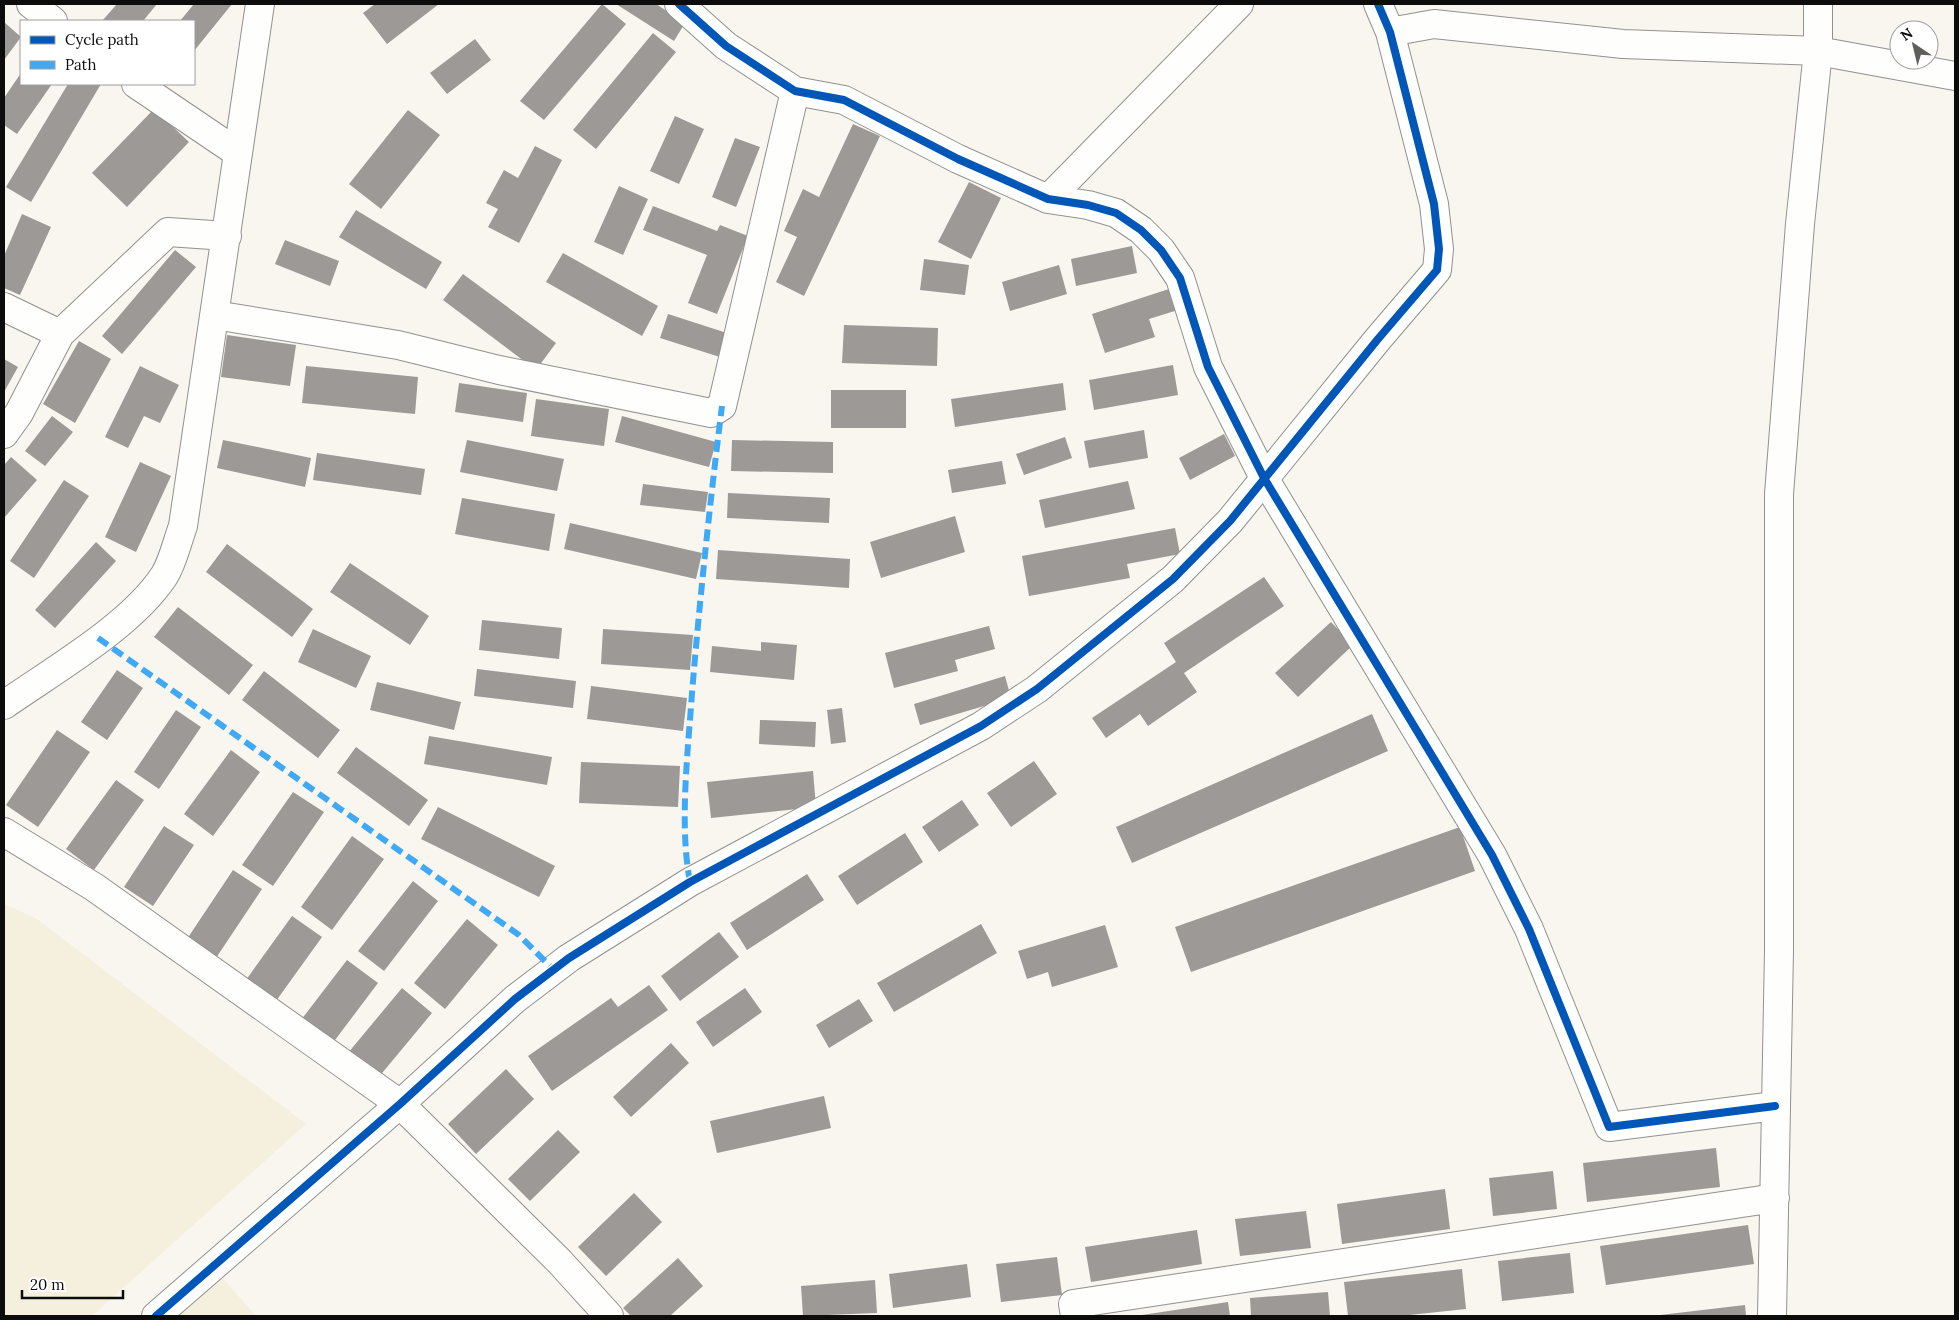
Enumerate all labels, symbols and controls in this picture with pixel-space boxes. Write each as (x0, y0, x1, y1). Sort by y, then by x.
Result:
legend (20, 20, 195, 85)
north arrow (1889, 20, 1939, 70)
text: N (1897, 24, 1916, 45)
text: Cycle path (65, 30, 139, 49)
text: Path (65, 55, 96, 74)
scale bar (22, 1268, 124, 1300)
text: 20 m (30, 1275, 65, 1294)

